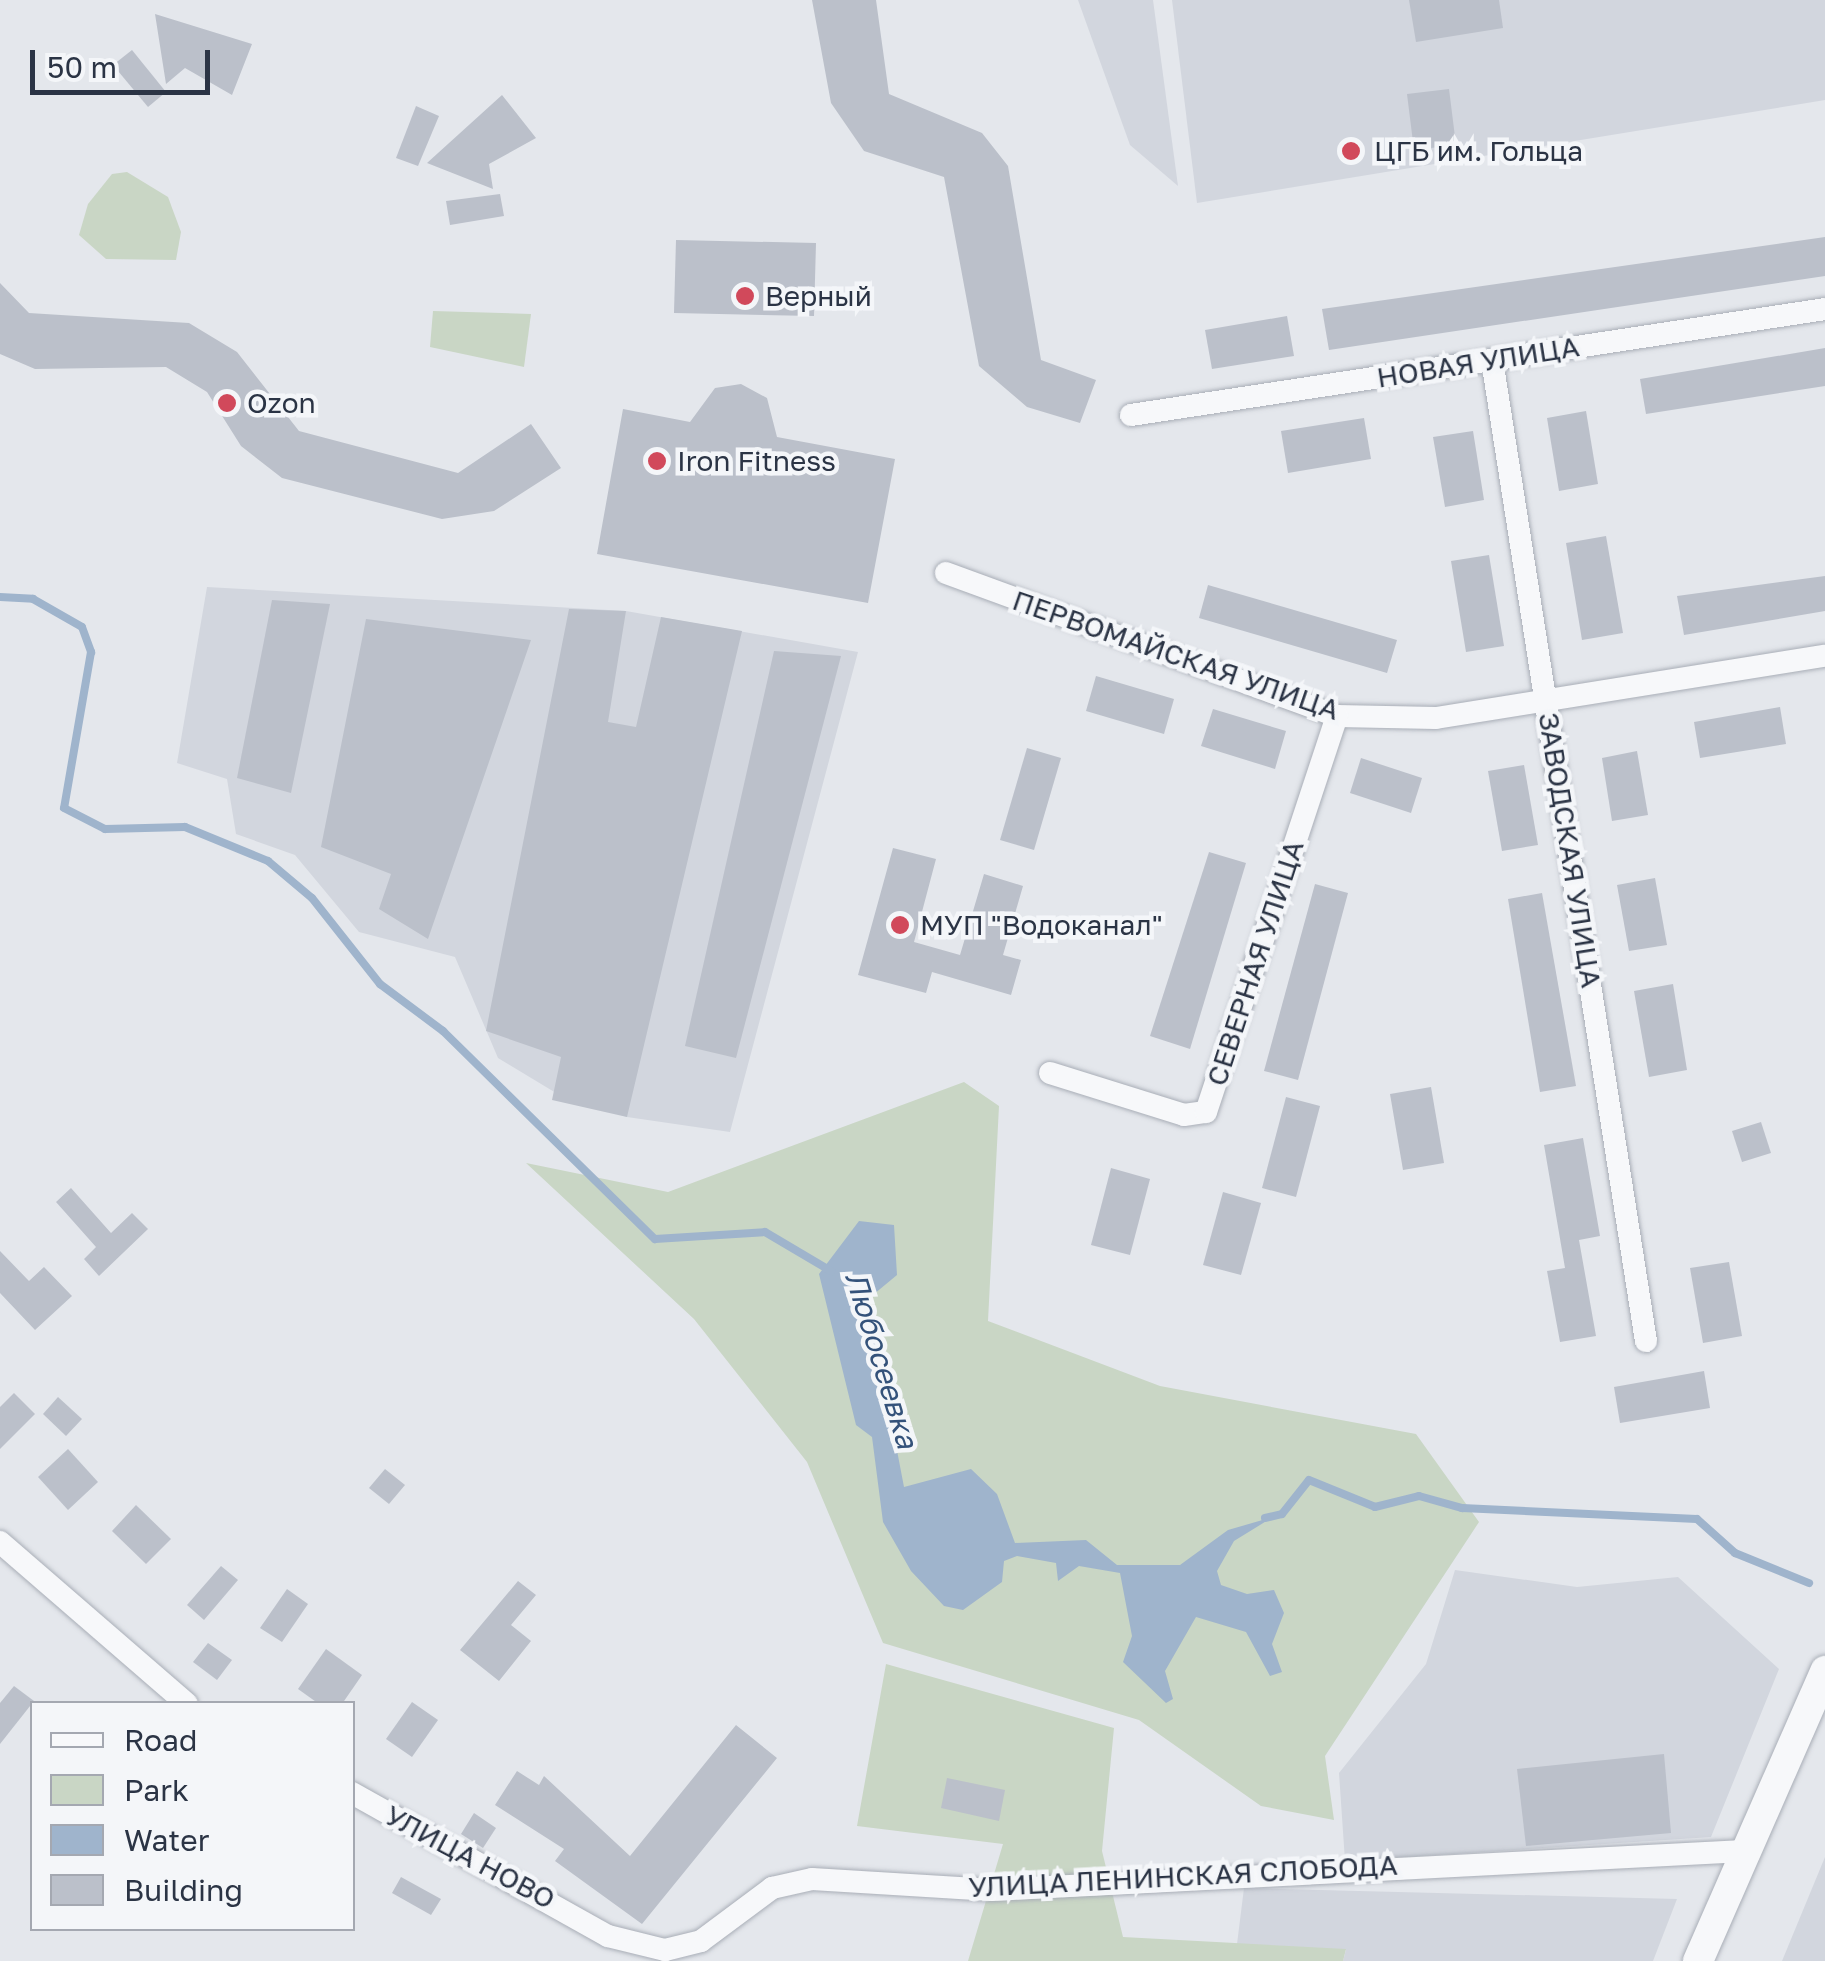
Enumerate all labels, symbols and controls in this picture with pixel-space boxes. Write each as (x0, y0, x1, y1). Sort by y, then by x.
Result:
scale bar (35, 30, 215, 92)
text: 50 m (47, 49, 117, 85)
place label: ЦГБ им. Гольца (1374, 134, 1583, 168)
marker: ЦГБ им. Гольца (1338, 138, 1364, 164)
place label: Верный (765, 279, 872, 313)
marker: Верный (734, 285, 756, 307)
street label: НОВАЯ УЛИЦА (1374, 329, 1582, 395)
place label: Ozon (247, 386, 316, 420)
marker: Ozon (216, 392, 238, 414)
place label: Iron Fitness (677, 444, 836, 478)
marker: Iron Fitness (646, 450, 668, 472)
street label: ПЕРВОМАЙСКАЯ УЛИЦА (1008, 583, 1344, 727)
street label: ЗАВОДСКАЯ УЛИЦА (1532, 710, 1608, 990)
street label: СЕВЕРНАЯ УЛИЦА (1199, 836, 1311, 1090)
place label: МУП "Водоканал" (920, 908, 1163, 942)
marker: МУП "Водоканал" (889, 914, 911, 936)
water label: Любосеевка (838, 1267, 926, 1453)
legend (30, 1701, 355, 1931)
text: Road (124, 1722, 198, 1758)
text: Park (124, 1772, 189, 1808)
street label: УЛИЦА НОВО (379, 1798, 561, 1916)
text: Water (124, 1822, 209, 1858)
street label: УЛИЦА ЛЕНИНСКАЯ СЛОБОДА (968, 1848, 1398, 1904)
text: Building (124, 1872, 243, 1908)

